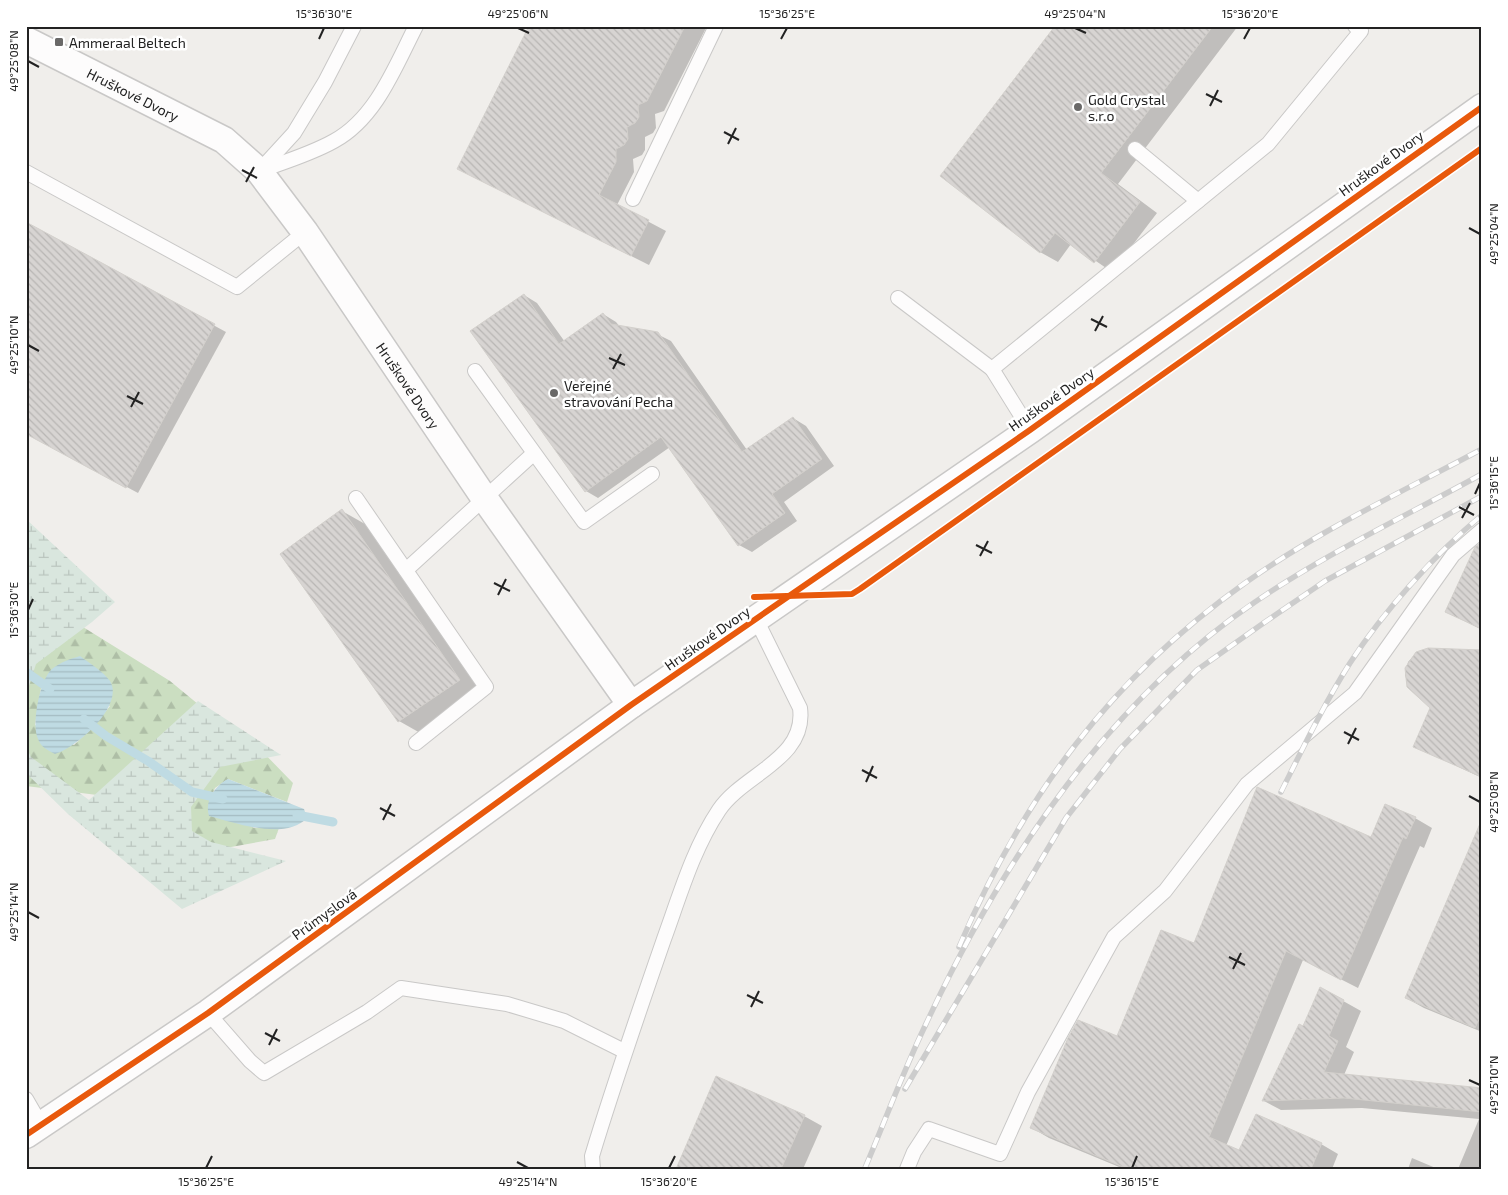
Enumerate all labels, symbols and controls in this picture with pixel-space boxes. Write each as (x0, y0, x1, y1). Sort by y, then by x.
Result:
text: 15°36'30"E (296, 6, 353, 20)
text: 49°25'06"N (487, 6, 549, 20)
text: 15°36'25"E (759, 6, 815, 20)
text: 49°25'04"N (1044, 6, 1106, 20)
text: 15°36'20"E (1222, 6, 1279, 20)
text: 49°25'08"N (6, 30, 20, 92)
place label: Ammeraal Beltech (69, 34, 186, 51)
marker: Ammeraal Beltech (53, 36, 65, 48)
street label: Hruškové Dvory (84, 64, 182, 125)
place label: Gold Crystal s.r.o (1088, 91, 1166, 124)
marker: Gold Crystal s.r.o (1072, 101, 1084, 113)
street label: Hruškové Dvory (1335, 126, 1427, 199)
text: 49°25'04"N (1486, 203, 1500, 265)
text: 49°25'10"N (6, 316, 20, 375)
street label: Hruškové Dvory (373, 339, 444, 432)
street label: Hruškové Dvory (1005, 363, 1097, 435)
place label: Veřejné stravování Pecha (564, 377, 673, 410)
marker: Veřejné stravování Pecha (548, 387, 560, 399)
text: 15°36'15"E (1486, 456, 1500, 510)
text: 15°36'30"E (6, 581, 20, 638)
street label: Hruškové Dvory (661, 602, 753, 674)
text: 49°25'08"N (1486, 771, 1500, 833)
text: 49°25'14"N (6, 882, 20, 942)
street label: Průmyslová (288, 885, 360, 943)
text: 49°25'10"N (1486, 1056, 1500, 1115)
text: 15°36'25"E (178, 1174, 234, 1188)
text: 49°25'14"N (498, 1174, 558, 1188)
text: 15°36'20"E (641, 1174, 698, 1188)
text: 15°36'15"E (1105, 1174, 1159, 1188)

